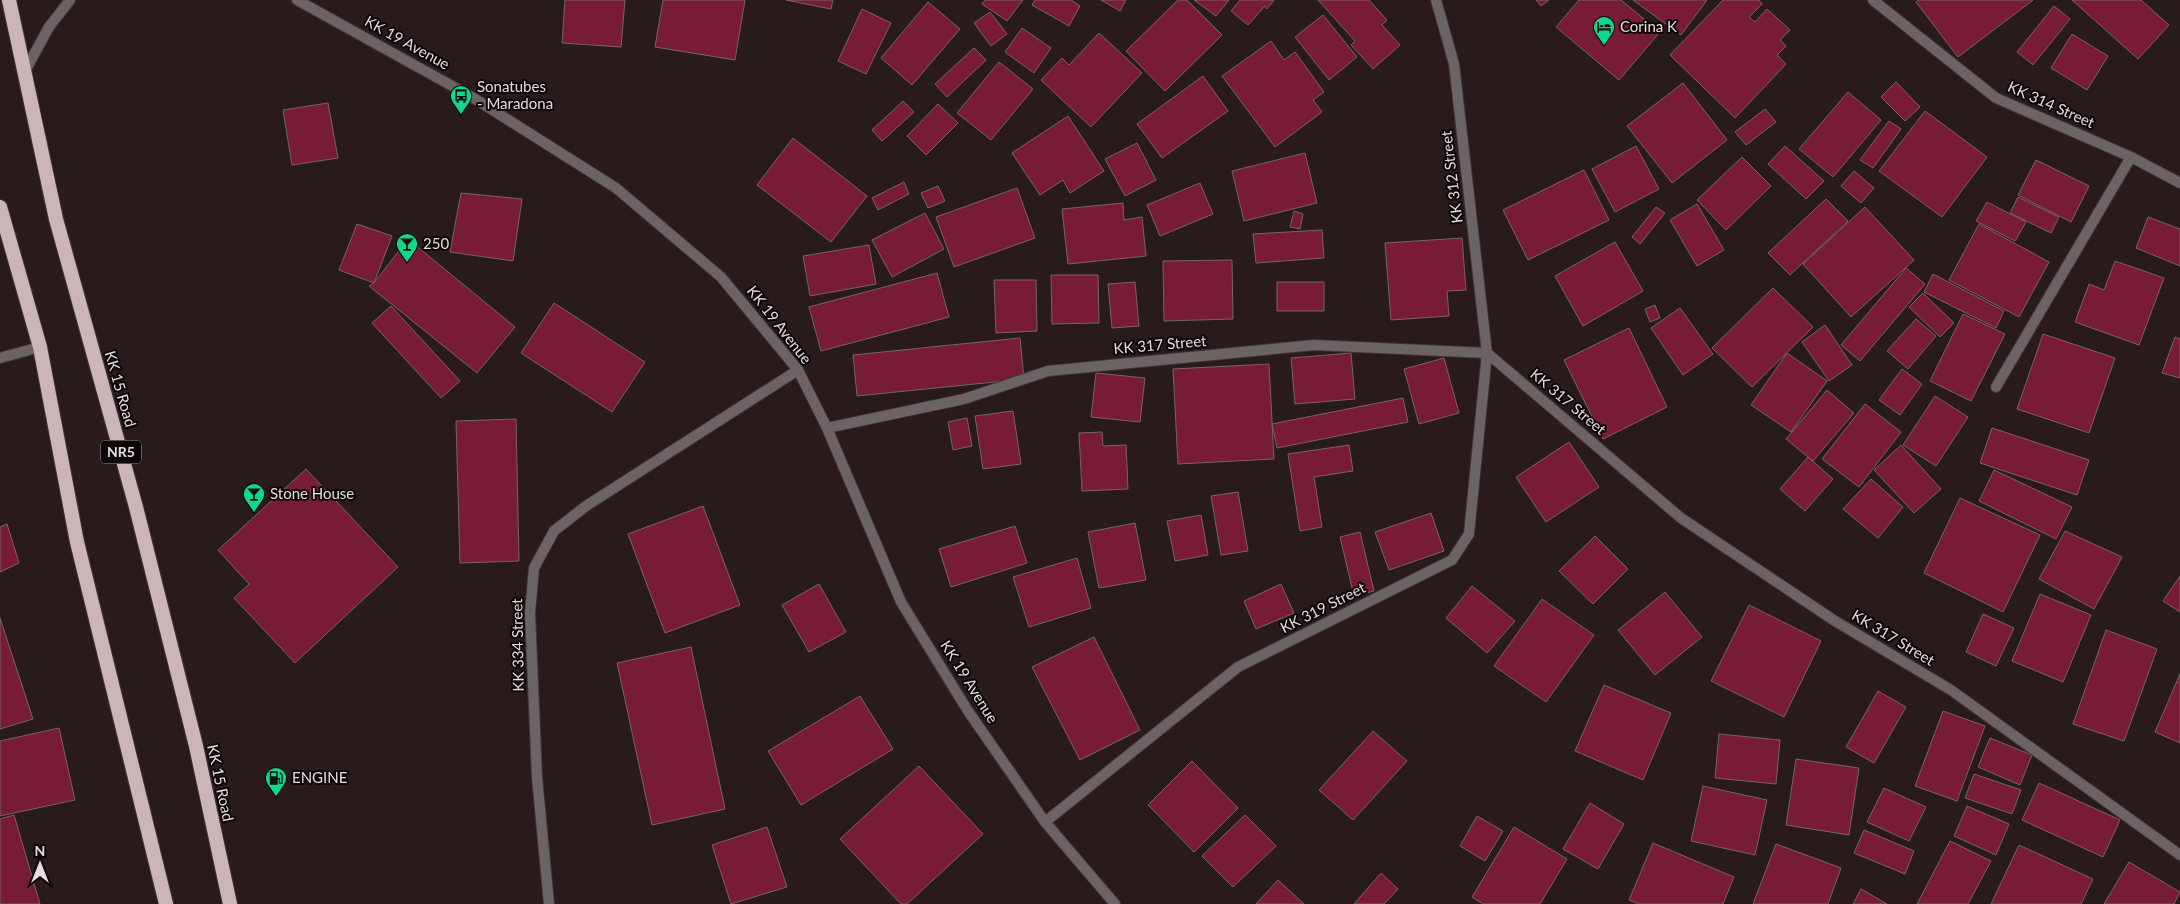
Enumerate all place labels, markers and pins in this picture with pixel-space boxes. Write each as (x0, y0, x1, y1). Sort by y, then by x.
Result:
hotel icon: Corina K (1592, 15, 1616, 46)
place label: Corina K (1620, 17, 1677, 35)
place label: Sonatubes - Maradona (477, 77, 553, 112)
bus stop icon: Sonatubes - Maradona (449, 84, 473, 115)
bar icon: 250 (395, 232, 419, 263)
place label: 250 (423, 234, 449, 252)
bar icon: Stone House (242, 482, 266, 513)
place label: Stone House (270, 484, 354, 502)
fuel station icon: ENGINE (264, 766, 288, 797)
place label: ENGINE (292, 768, 347, 786)

